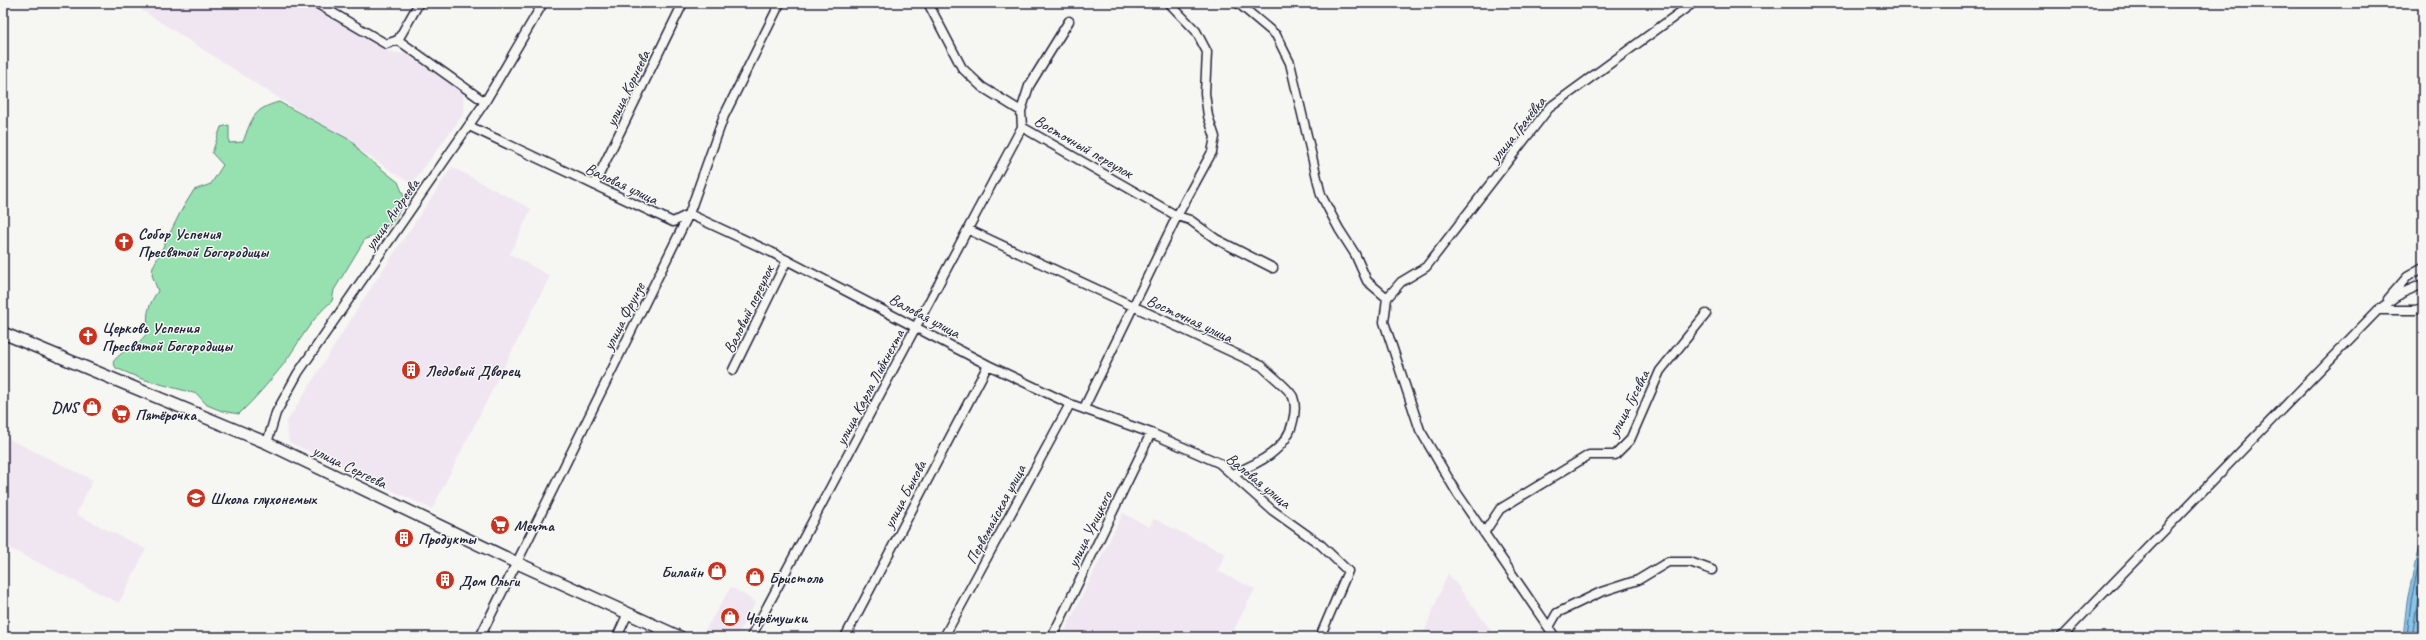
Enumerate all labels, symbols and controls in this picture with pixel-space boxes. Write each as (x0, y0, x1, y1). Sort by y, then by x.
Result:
street label: улица Корнеева (600, 46, 655, 131)
street label: улица Грачёвка (1484, 92, 1551, 168)
street label: Восточный переулок (1031, 111, 1138, 184)
street label: Валовая улица (582, 158, 662, 210)
street label: улица Андреева (359, 174, 425, 255)
place label: Собор Успения Пресвятой Богородицы (138, 224, 269, 262)
church icon: Собор Успения Пресвятой Богородицы (113, 231, 135, 253)
street label: Валовый переулок (719, 261, 780, 356)
street label: улица Фрунзе (598, 278, 650, 355)
street label: Валовая улица (886, 289, 964, 343)
street label: Восточная улица (1143, 290, 1237, 348)
place label: Церковь Успения Пресвятой Богородицы (102, 318, 233, 356)
church icon: Церковь Успения Пресвятой Богородицы (77, 325, 99, 347)
street label: улица Карла Либкнехта (830, 325, 910, 450)
building icon: Ледовый Дворец (400, 359, 422, 381)
place label: Ледовый Дворец (425, 361, 521, 381)
street label: улица Гусевка (1603, 365, 1655, 441)
shop icon: DNS (81, 396, 103, 418)
place label: DNS (51, 398, 81, 418)
supermarket icon: Пятёрочка (110, 403, 132, 425)
place label: Пятёрочка (135, 405, 197, 425)
street label: улица Сергеева (308, 440, 391, 494)
street label: Валовая улица (1222, 449, 1296, 514)
street label: улица Быкова (878, 456, 932, 533)
street label: Первомайская улица (961, 460, 1031, 568)
school or university icon: Школа глухонемых (185, 487, 207, 509)
street label: улица Урицкого (1062, 487, 1118, 572)
place label: Школа глухонемых (210, 489, 317, 509)
supermarket icon: Мечта (489, 514, 511, 536)
place label: Мечта (514, 516, 555, 536)
building icon: Продукты (393, 527, 415, 549)
place label: Продукты (418, 529, 477, 549)
shop icon: Билайн (706, 560, 728, 582)
place label: Билайн (661, 562, 704, 582)
shop icon: Бристоль (744, 566, 766, 588)
place label: Бристоль (769, 568, 824, 588)
building icon: Дом Ольги (434, 569, 456, 591)
place label: Дом Ольги (459, 571, 520, 591)
shop icon: Черёмушки (719, 606, 741, 628)
place label: Черёмушки (744, 608, 809, 628)

